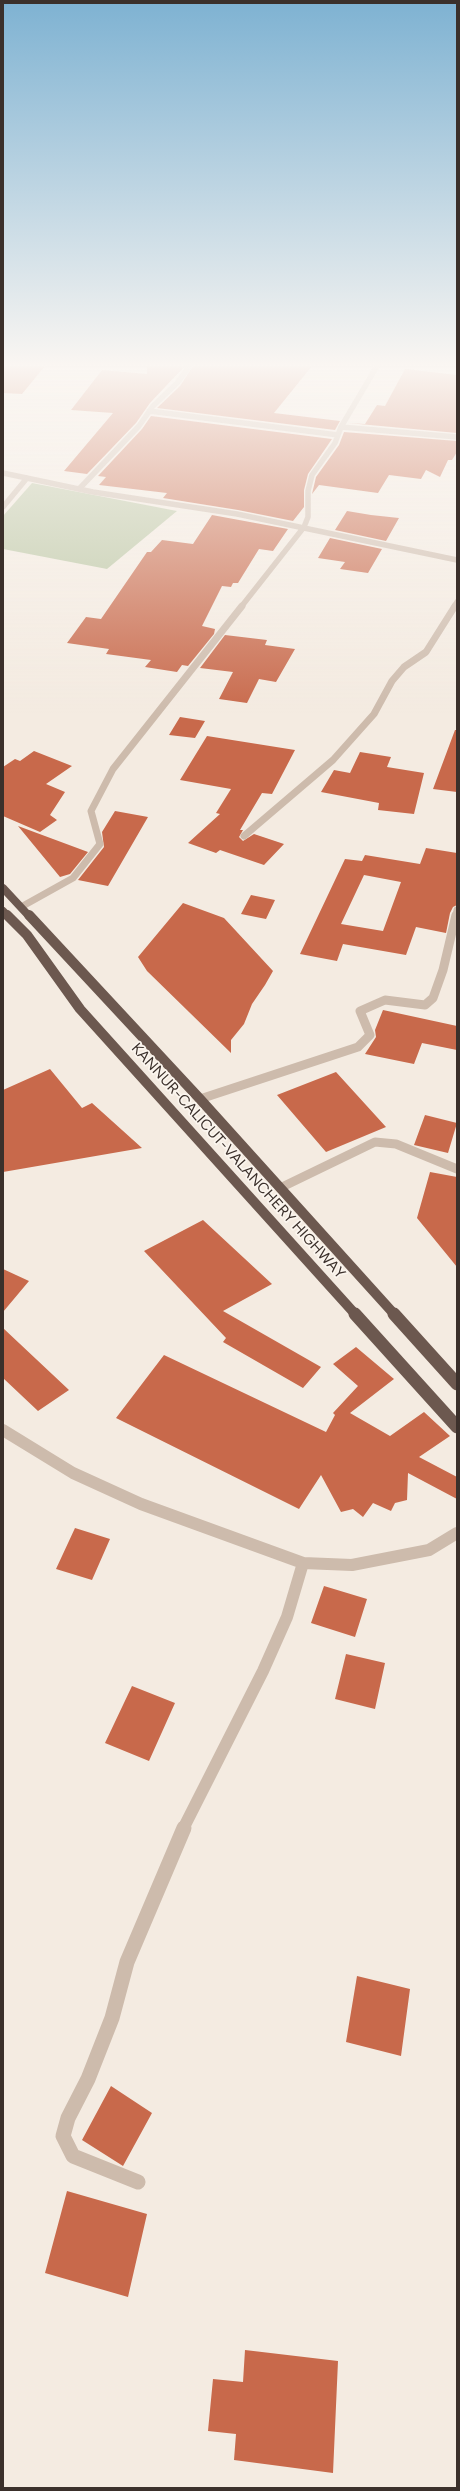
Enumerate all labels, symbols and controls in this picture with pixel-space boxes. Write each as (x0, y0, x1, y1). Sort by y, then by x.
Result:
street label: KANNUR-CALICUT-VALANCHERY HIGHWAY (127, 1039, 349, 1283)

